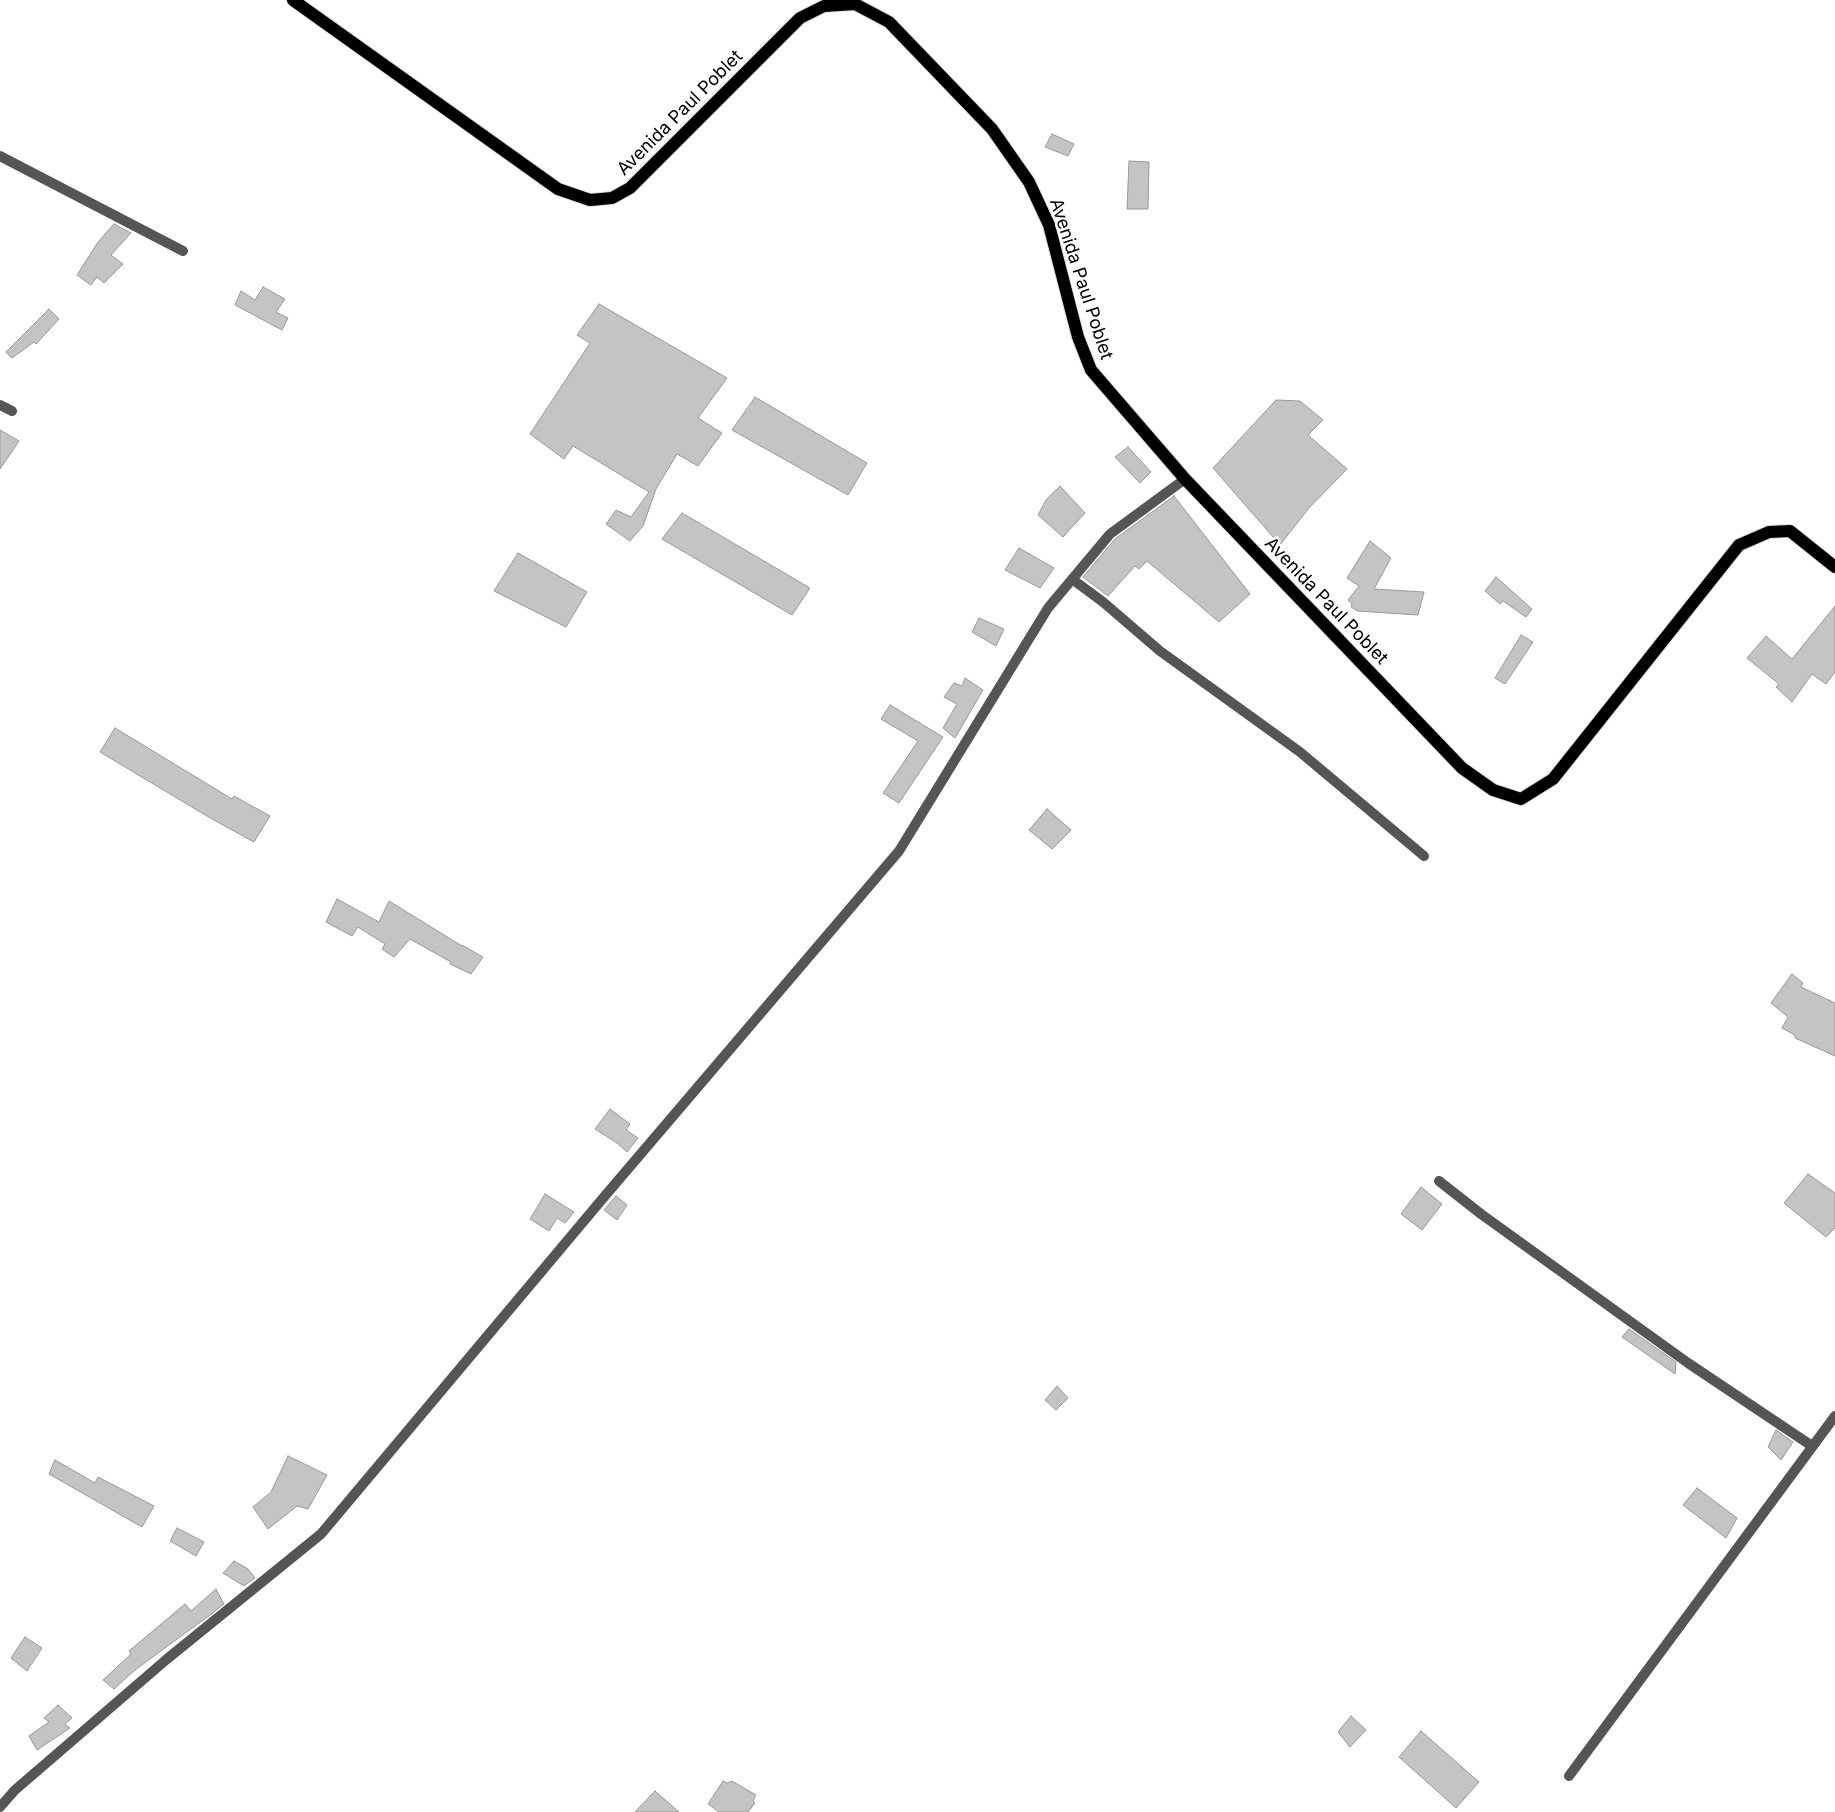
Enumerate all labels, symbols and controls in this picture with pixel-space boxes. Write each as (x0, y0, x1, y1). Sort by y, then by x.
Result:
street label: Avenida Paul Poblet (613, 46, 747, 180)
street label: Avenida Paul Poblet (1045, 196, 1117, 362)
street label: Avenida Paul Poblet (1260, 533, 1392, 669)

